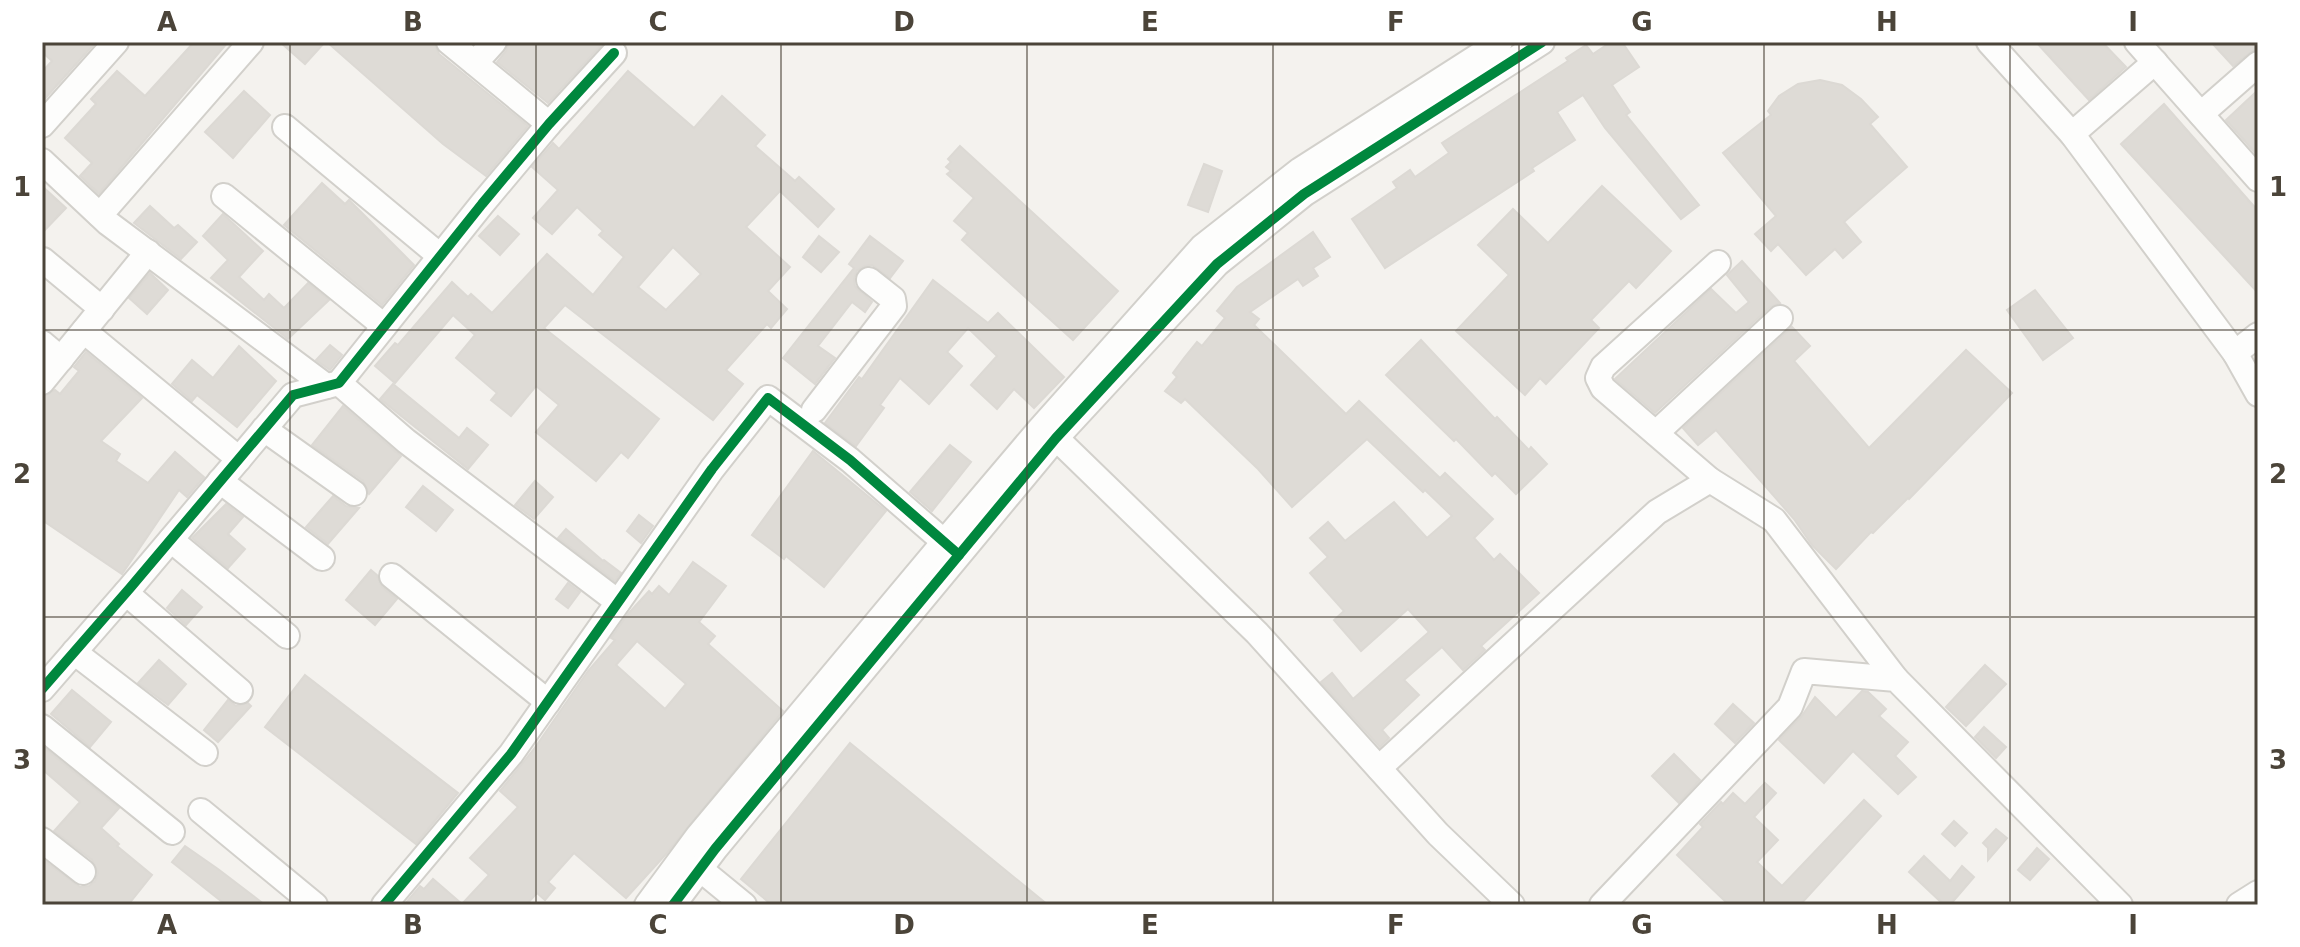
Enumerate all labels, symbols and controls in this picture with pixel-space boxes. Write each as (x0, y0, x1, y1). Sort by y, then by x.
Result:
text: A (157, 7, 177, 37)
text: B (403, 7, 423, 37)
text: C (648, 7, 668, 37)
text: D (893, 7, 915, 37)
text: E (1141, 7, 1159, 37)
text: F (1387, 7, 1405, 37)
text: G (1631, 7, 1653, 37)
text: H (1876, 7, 1898, 37)
text: I (2128, 7, 2138, 37)
text: 1 (13, 172, 31, 202)
text: 1 (2269, 172, 2287, 202)
text: 2 (13, 459, 31, 489)
text: 2 (2269, 459, 2287, 489)
text: 3 (13, 745, 31, 775)
text: 3 (2269, 745, 2287, 775)
text: A (157, 910, 177, 940)
text: B (403, 910, 423, 940)
text: C (648, 910, 668, 940)
text: D (893, 910, 915, 940)
text: E (1141, 910, 1159, 940)
text: F (1387, 910, 1405, 940)
text: G (1631, 910, 1653, 940)
text: H (1876, 910, 1898, 940)
text: I (2128, 910, 2138, 940)

